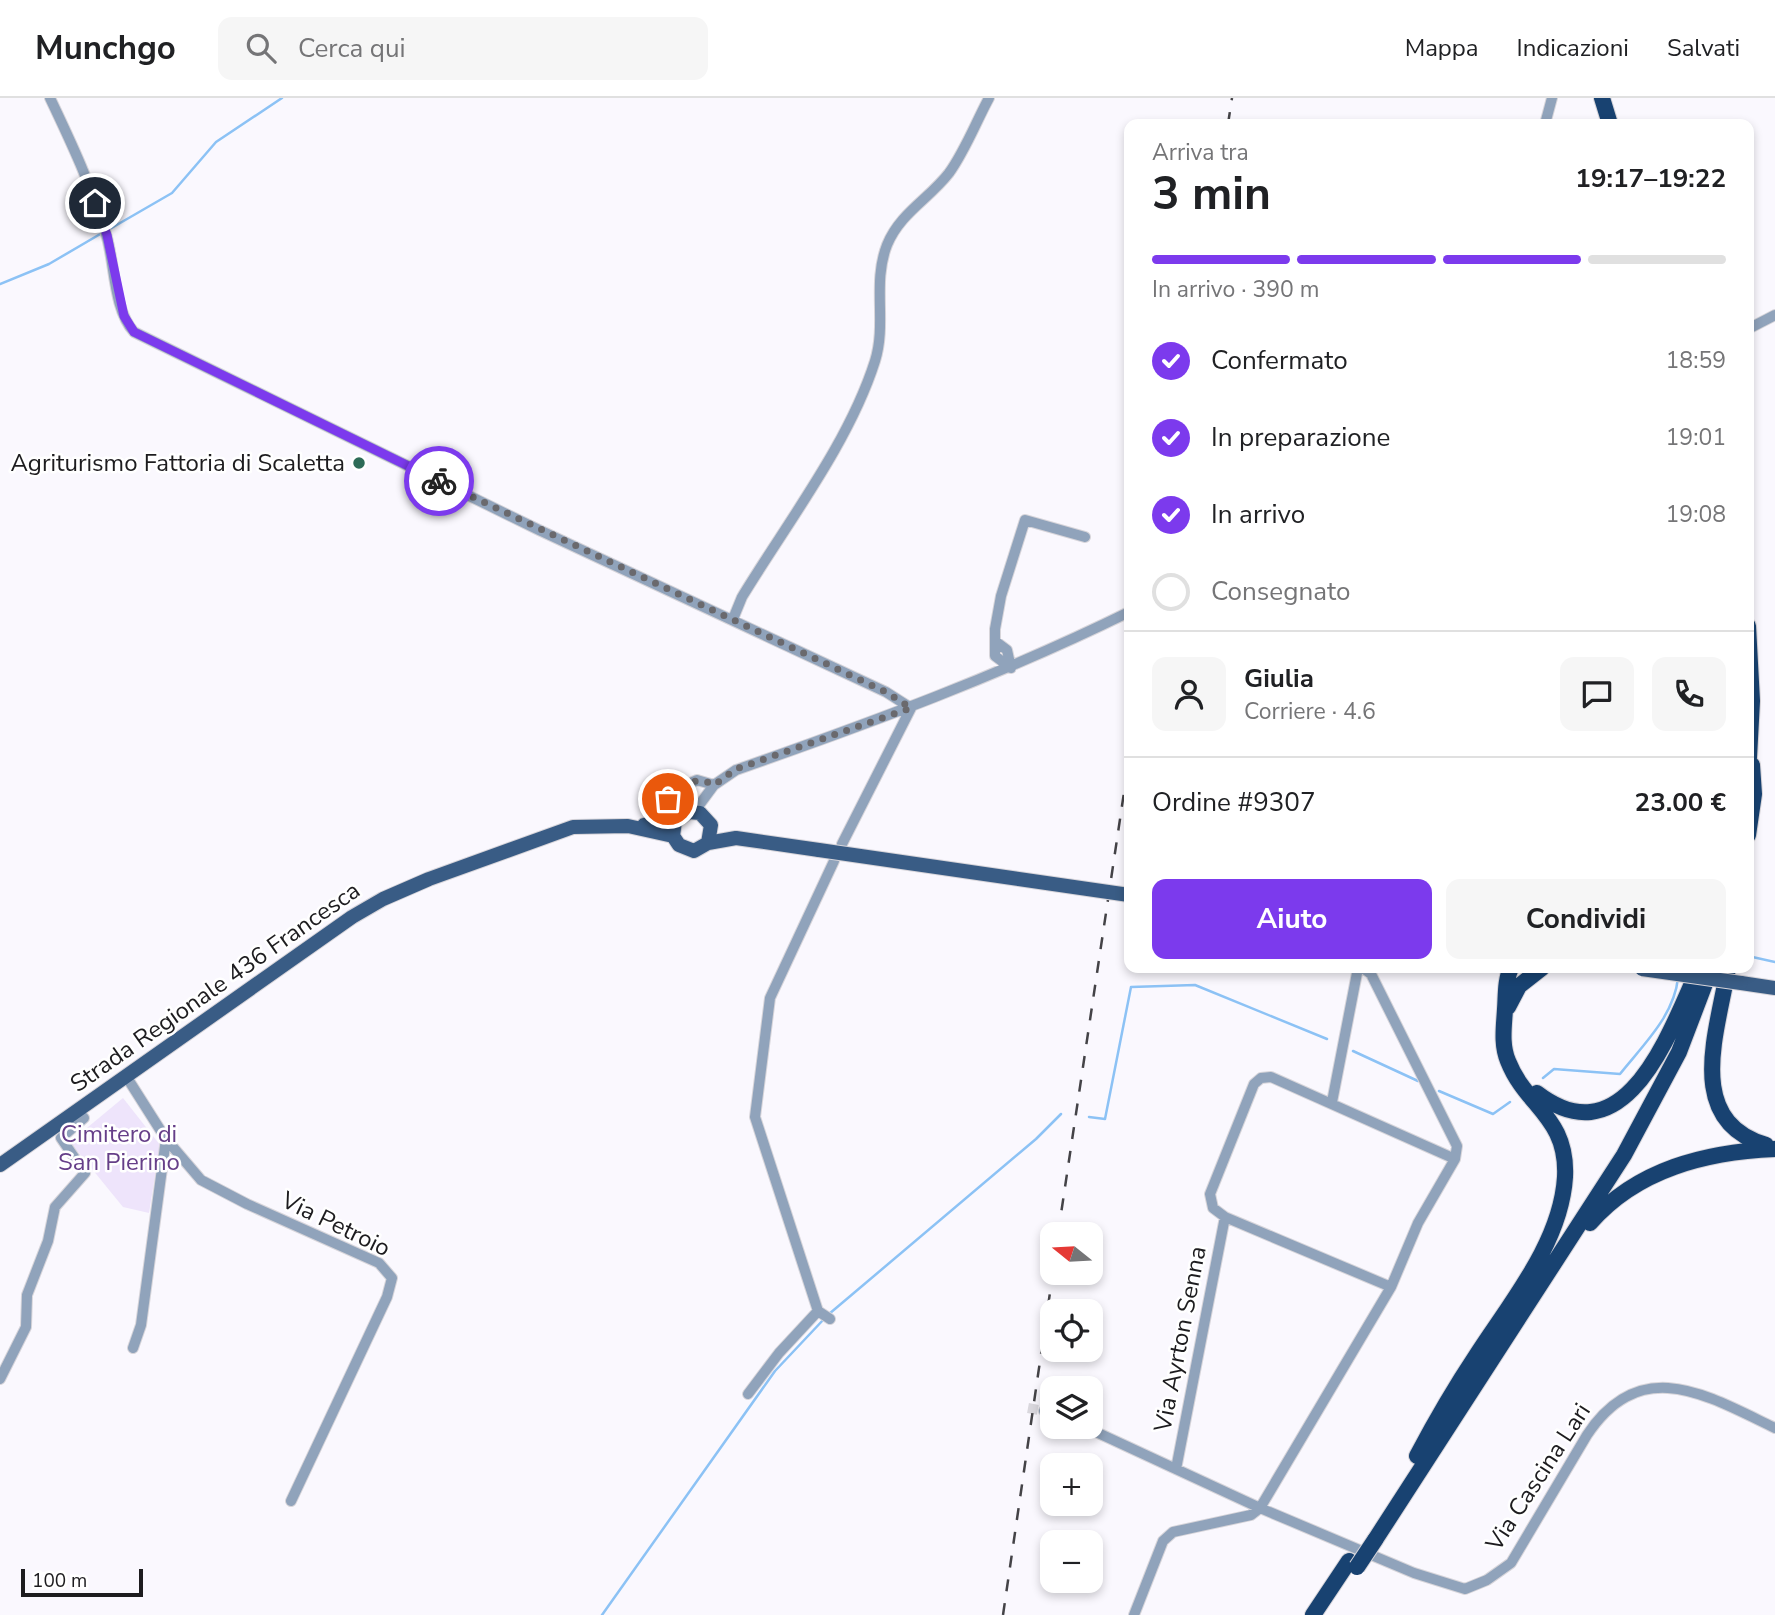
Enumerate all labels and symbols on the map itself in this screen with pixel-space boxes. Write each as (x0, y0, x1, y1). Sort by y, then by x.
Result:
pin (65, 173, 125, 233)
courier (404, 446, 474, 516)
place label: Agriturismo Fattoria di Scaletta (10, 447, 345, 479)
marker: Agriturismo Fattoria di Scaletta (351, 455, 367, 471)
pin (638, 769, 698, 829)
street label: Strada Regionale 436 Francesca (64, 874, 366, 1100)
park label: Cimitero di San Pierino (58, 1118, 180, 1178)
street label: Via Petroio (275, 1183, 396, 1264)
north arrow (1040, 1222, 1102, 1284)
street label: Via Ayrton Senna (1146, 1243, 1214, 1435)
street label: Via Cascina Lari (1478, 1397, 1598, 1558)
scale bar (21, 1566, 144, 1598)

